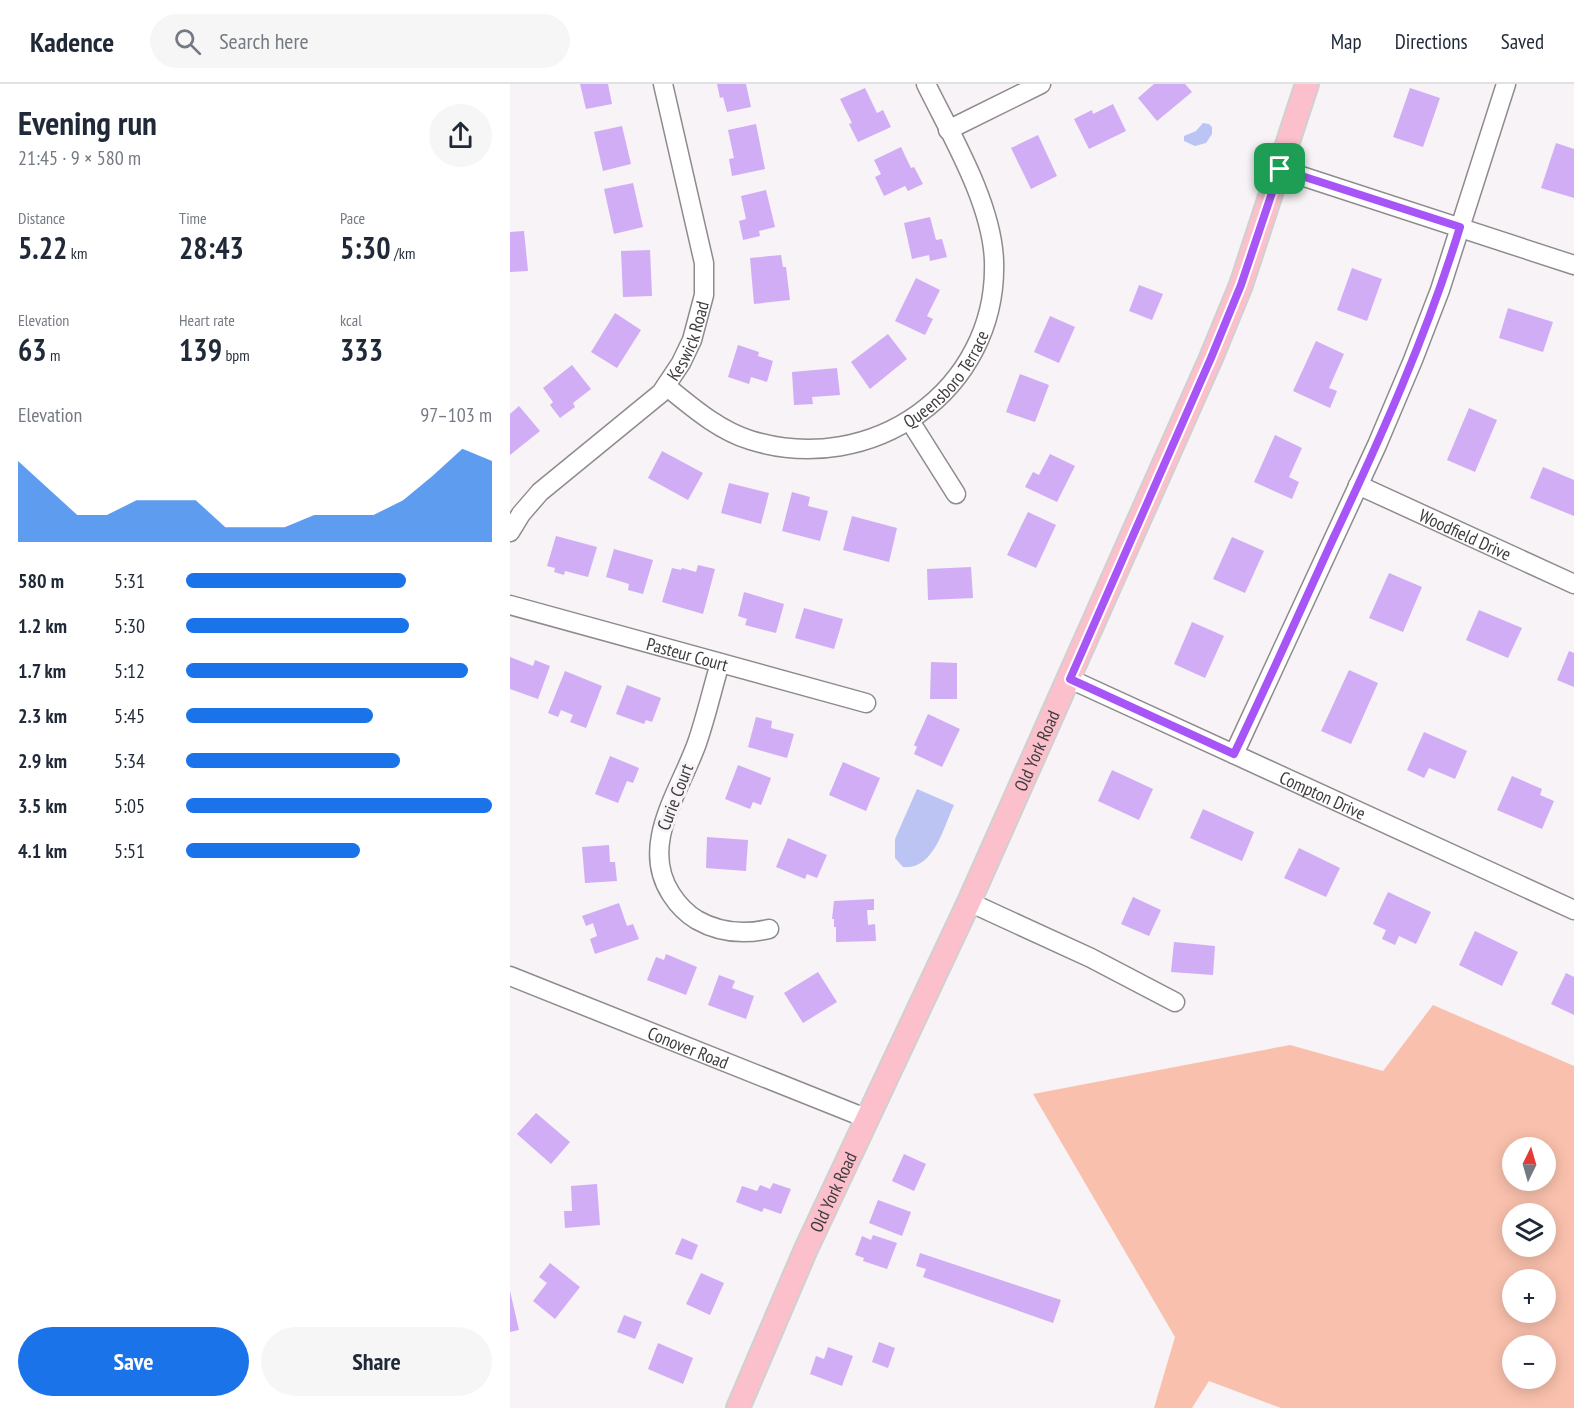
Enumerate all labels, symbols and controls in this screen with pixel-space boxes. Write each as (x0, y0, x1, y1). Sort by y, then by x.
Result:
search box (150, 14, 570, 68)
text: Kadence (30, 23, 114, 60)
icon: search (171, 25, 204, 58)
text: Search here (219, 27, 309, 55)
text: Map (1331, 28, 1362, 55)
text: Directions (1395, 28, 1468, 55)
text: Saved (1501, 28, 1544, 55)
text: Evening run (18, 101, 157, 144)
button: share (429, 104, 492, 167)
pin (1254, 143, 1305, 194)
text: 21:45 · 9 × 580 m (18, 145, 141, 171)
icon: arrive (1263, 152, 1296, 185)
text: Distance (18, 208, 65, 228)
text: Time (179, 208, 207, 228)
text: Pace (340, 208, 365, 228)
text: 5.22 (18, 228, 67, 267)
text: 28:43 (179, 228, 244, 267)
text: 5:30 (340, 228, 391, 267)
text: km (67, 243, 87, 263)
text: /km (391, 243, 415, 263)
street label: Keswick Road (661, 299, 713, 385)
text: Elevation (18, 310, 69, 330)
text: Heart rate (179, 310, 235, 330)
text: kcal (340, 310, 362, 330)
street label: Queensboro Terrace (899, 327, 993, 432)
text: 63 (18, 330, 47, 369)
text: 139 (179, 330, 222, 369)
text: 333 (340, 330, 383, 369)
text: m (47, 345, 61, 365)
text: bpm (222, 345, 250, 365)
text: Elevation (18, 402, 82, 428)
text: 97–103 m (420, 402, 492, 428)
street label: Woodfield Drive (1416, 503, 1515, 565)
text: 580 m (18, 568, 64, 594)
text: 5:31 (114, 568, 145, 594)
text: 1.2 km (18, 613, 67, 639)
text: 5:30 (114, 613, 145, 639)
street label: Pasteur Court (644, 632, 731, 676)
text: 1.7 km (18, 658, 66, 684)
text: 5:12 (114, 658, 145, 684)
text: 2.3 km (18, 703, 67, 729)
text: 5:45 (114, 703, 145, 729)
street label: Old York Road (1008, 707, 1064, 795)
text: 2.9 km (18, 748, 67, 774)
text: 5:34 (114, 748, 145, 774)
street label: Curie Court (652, 760, 698, 834)
street label: Compton Drive (1276, 765, 1369, 824)
text: 3.5 km (18, 793, 67, 819)
text: 5:05 (114, 793, 145, 819)
text: 4.1 km (18, 838, 67, 864)
text: 5:51 (114, 838, 145, 864)
street label: Conover Road (645, 1021, 732, 1074)
north arrow (1502, 1137, 1556, 1191)
map controls (1502, 1137, 1556, 1389)
street label: Old York Road (804, 1148, 862, 1236)
button: layers (1502, 1203, 1556, 1257)
button: + (1502, 1269, 1556, 1323)
button: Save (18, 1327, 249, 1396)
button: Share (261, 1327, 492, 1396)
button: − (1502, 1335, 1556, 1389)

